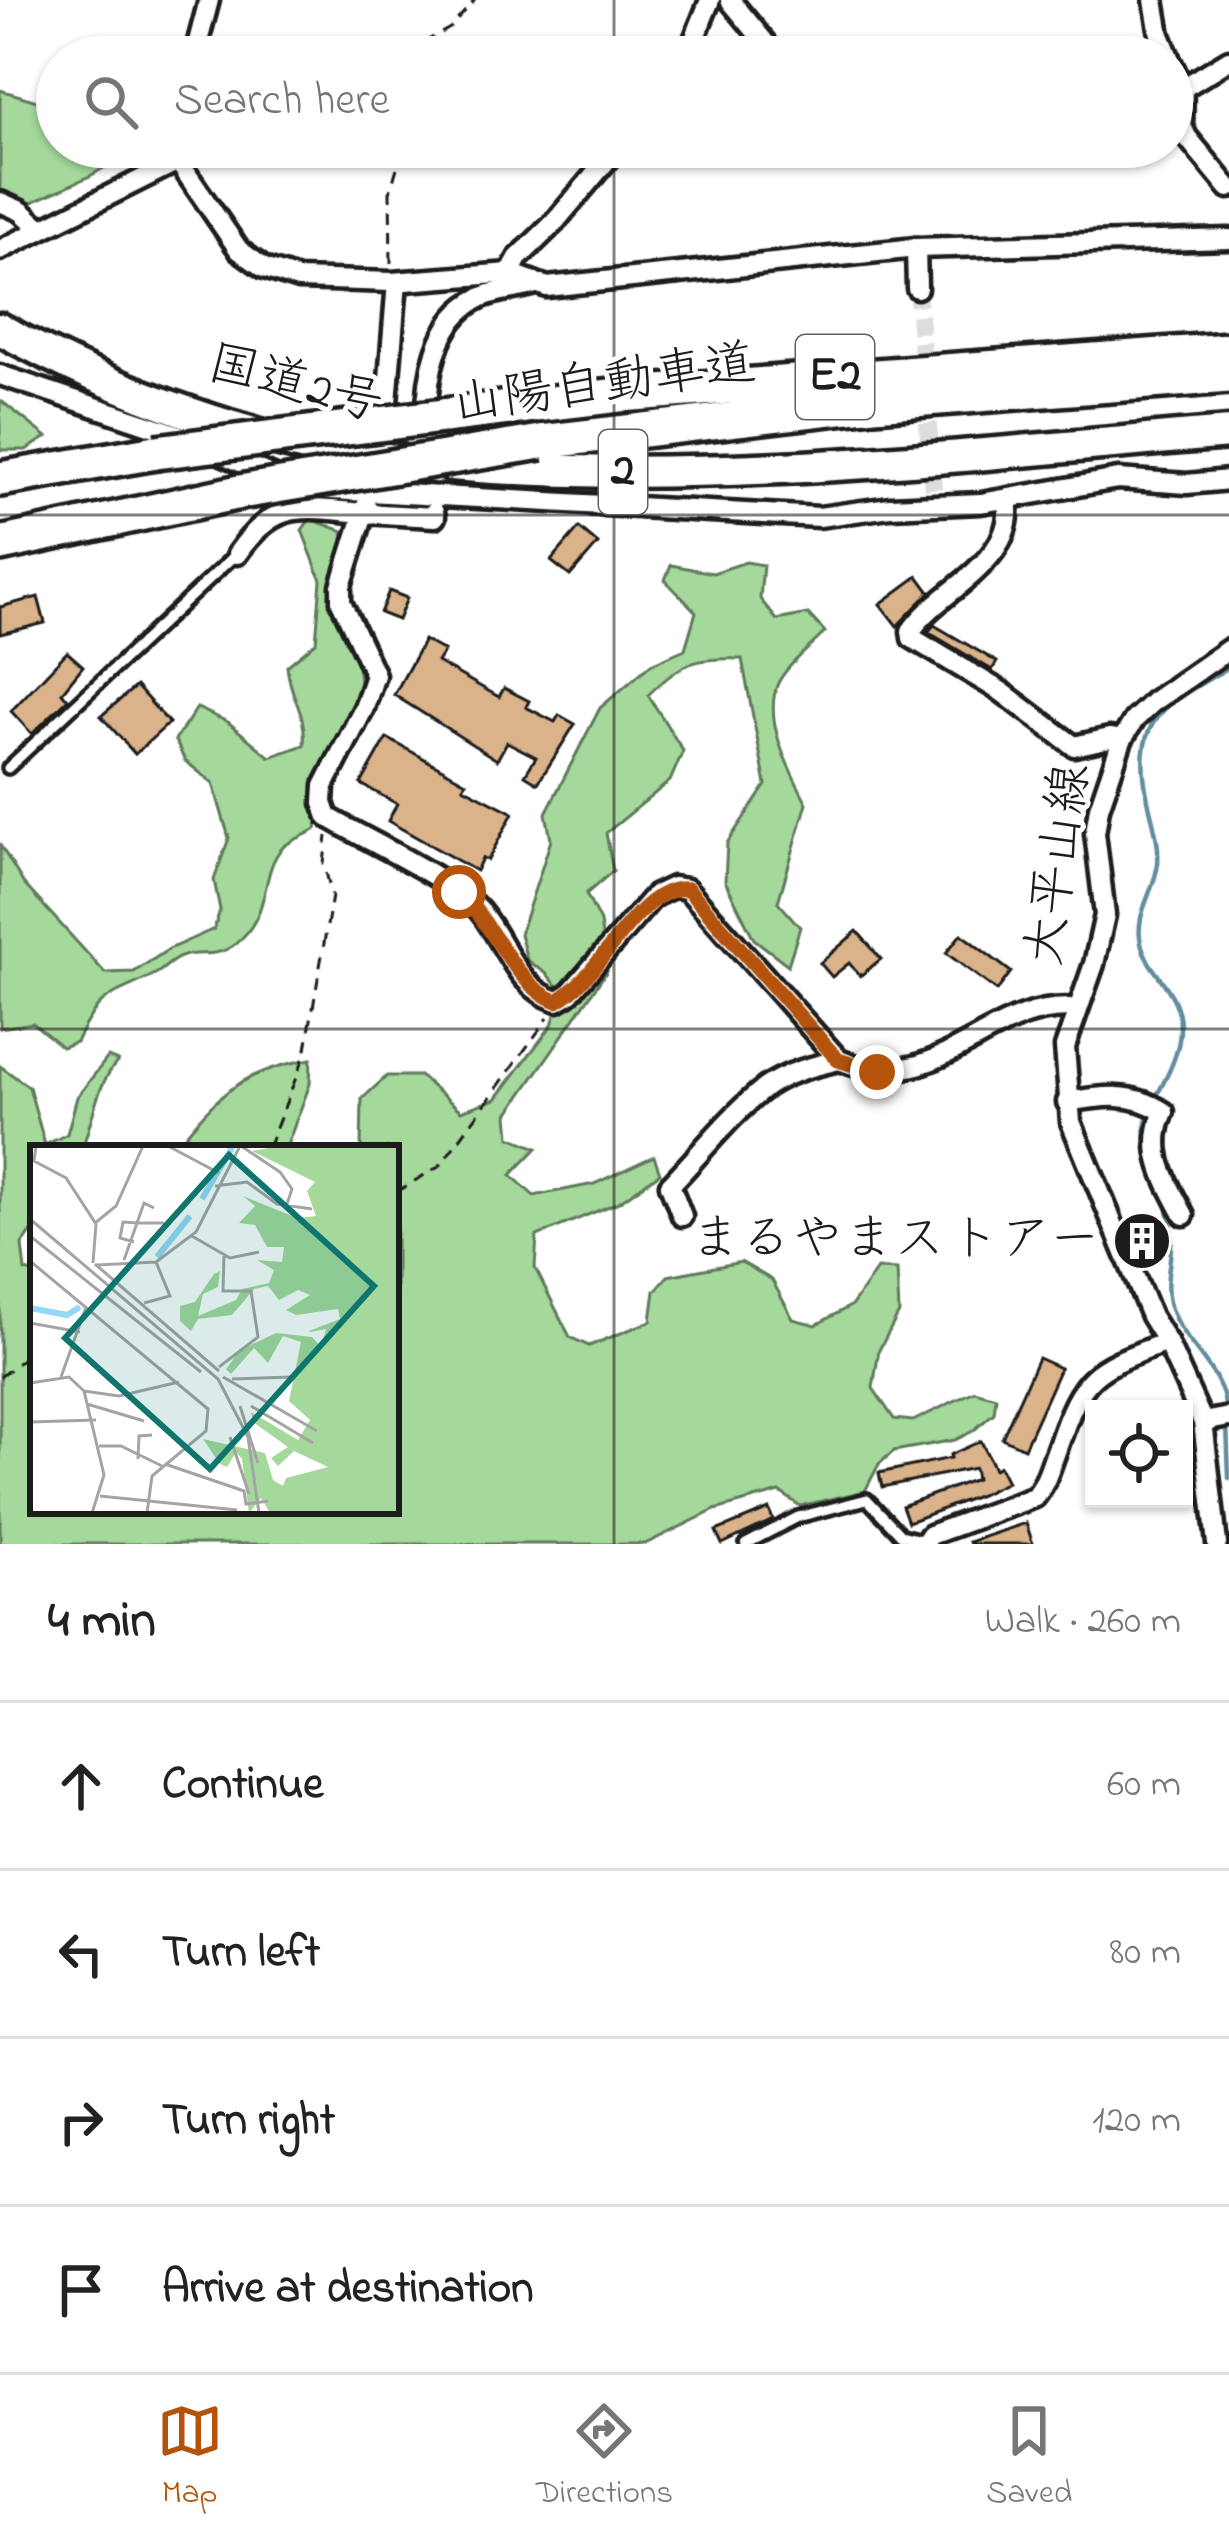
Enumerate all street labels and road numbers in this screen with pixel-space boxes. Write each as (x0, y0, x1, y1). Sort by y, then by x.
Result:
street label: 国道2号 (199, 328, 391, 444)
street label: 山陽自動車道 (447, 328, 761, 444)
road number: E2 (796, 335, 874, 419)
road number: 2 (599, 430, 647, 514)
street label: 大平山線 (1009, 759, 1111, 971)

